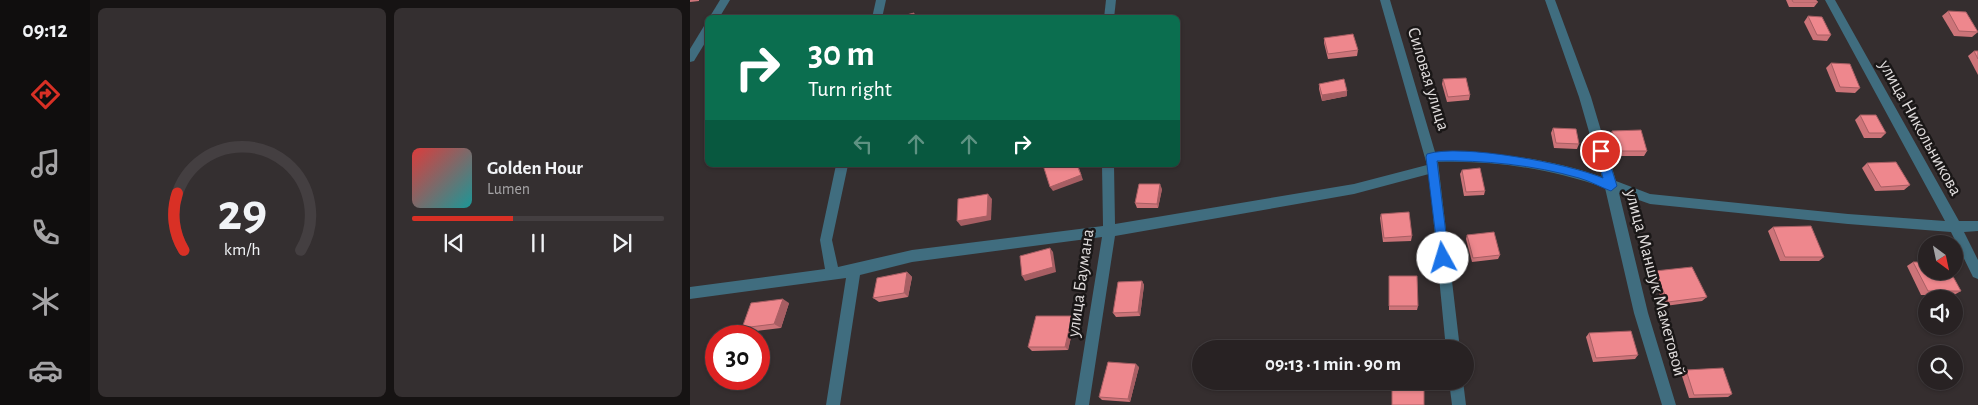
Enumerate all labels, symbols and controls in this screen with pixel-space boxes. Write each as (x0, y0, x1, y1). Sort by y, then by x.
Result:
text: 09:12 (22, 19, 68, 41)
street label: Силовая улица (1404, 25, 1452, 133)
icon: right (725, 35, 790, 100)
text: 30 m (808, 37, 875, 72)
street label: улица Никольникова (1875, 56, 1965, 199)
icon: directions (28, 77, 63, 112)
text: Turn right (808, 78, 892, 100)
icon: left (849, 130, 877, 158)
icon: ahead (902, 130, 930, 158)
icon: ahead (955, 130, 983, 158)
icon: right (1008, 130, 1036, 158)
pin (1580, 130, 1622, 172)
icon: arrive (1587, 137, 1615, 165)
icon: music (28, 146, 63, 181)
text: Golden Hour (487, 159, 583, 178)
text: Lumen (487, 181, 530, 197)
text: 29 (217, 187, 267, 239)
street label: улица Маншук Маметовой (1621, 187, 1689, 378)
icon: phone (28, 215, 63, 250)
street label: улица Баумана (1064, 228, 1097, 339)
icon: previous (440, 229, 468, 257)
icon: pause (524, 229, 552, 257)
icon: next (608, 229, 636, 257)
position arrow (1416, 231, 1468, 283)
north arrow (1918, 235, 1962, 280)
map controls (1918, 235, 1963, 390)
text: km/h (224, 241, 260, 259)
icon: climate (28, 284, 63, 319)
button: sound (1918, 290, 1963, 335)
speed limit sign: 30 (705, 325, 770, 390)
button: search (1918, 345, 1963, 390)
icon: car (28, 353, 63, 388)
text: 09:13 · 1 min · 90 m (1265, 355, 1401, 374)

